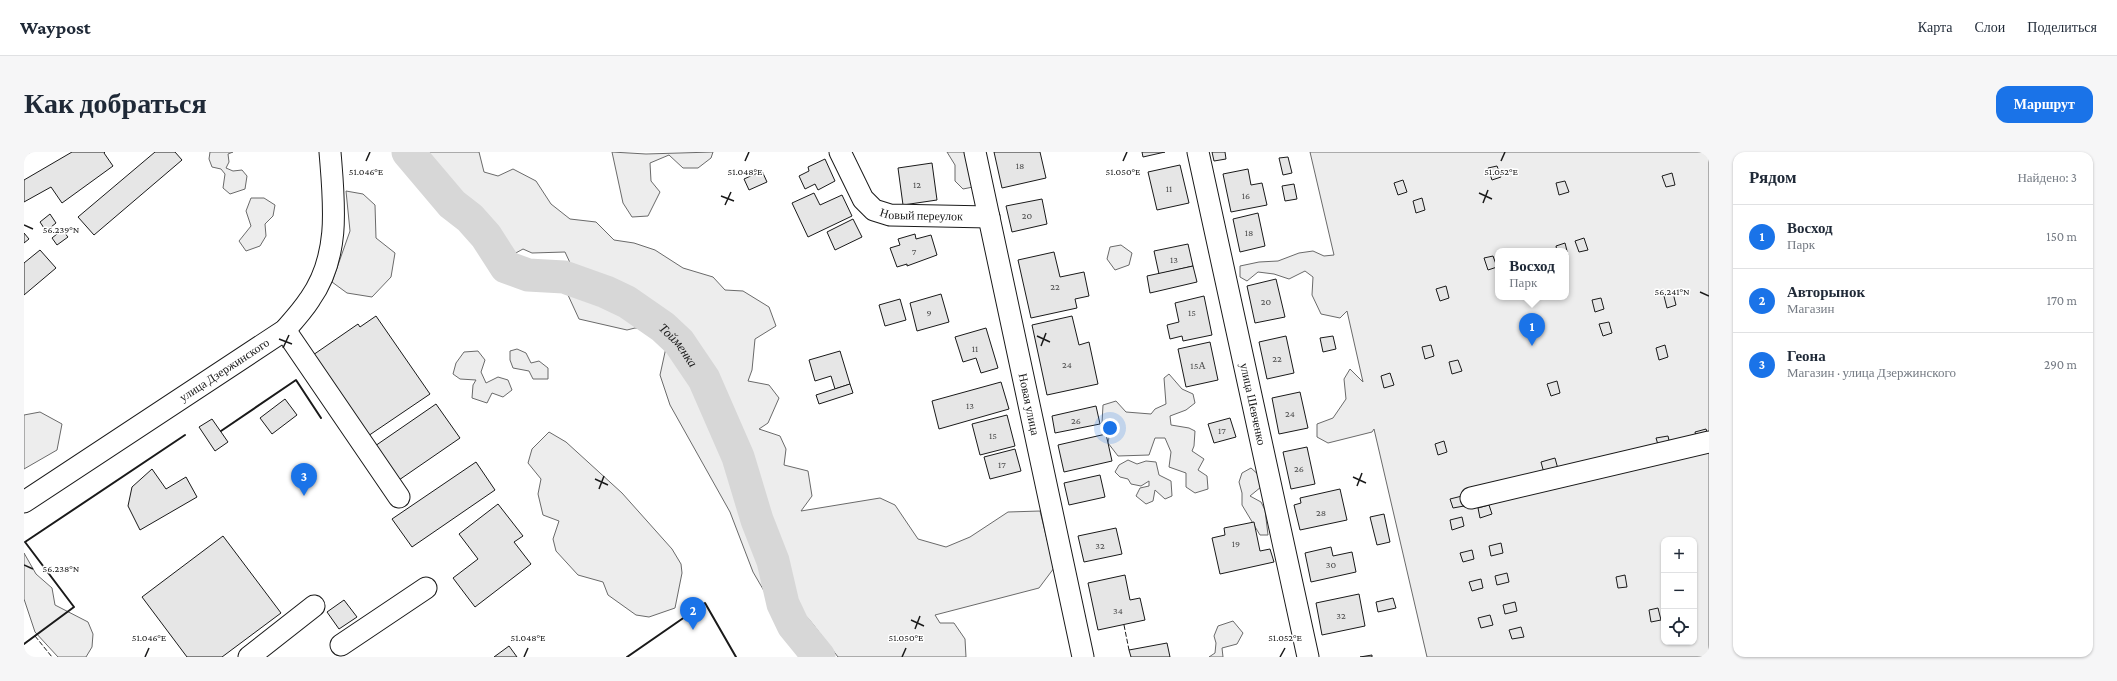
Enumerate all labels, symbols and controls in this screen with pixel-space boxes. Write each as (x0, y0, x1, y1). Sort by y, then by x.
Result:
text: Waypost (20, 17, 91, 38)
text: Карта (1918, 19, 1952, 35)
text: Слои (1974, 19, 2005, 35)
text: Поделиться (2027, 19, 2097, 35)
button: Маршрут (1996, 86, 2093, 123)
text: Как добраться (24, 88, 207, 119)
house number: 18 (1016, 160, 1024, 171)
text: 51.046°E (349, 166, 384, 177)
text: 51.048°E (727, 166, 763, 177)
text: 51.050°E (1105, 166, 1141, 177)
text: 51.052°E (1484, 166, 1518, 177)
text: Рядом (1749, 168, 1797, 187)
text: Найдено: 3 (2017, 170, 2077, 185)
house number: 12 (913, 179, 921, 190)
house number: 11 (1166, 183, 1172, 194)
house number: 16 (1242, 190, 1250, 201)
street label: Новый переулок (878, 205, 963, 223)
house number: 20 (1022, 210, 1033, 221)
text: Восход (1787, 220, 1833, 236)
text: 56.239°N (43, 224, 80, 235)
house number: 18 (1245, 227, 1253, 238)
text: 1 (1760, 229, 1764, 244)
text: 150 m (2046, 229, 2077, 244)
text: Парк (1787, 237, 1815, 252)
house number: 7 (912, 246, 917, 257)
popup (1495, 248, 1569, 300)
house number: 13 (1170, 254, 1178, 265)
text: Восход (1509, 258, 1555, 274)
text: Парк (1509, 275, 1537, 290)
house number: 22 (1050, 281, 1060, 292)
text: Авторынок (1787, 284, 1865, 300)
text: 56.241°N (1654, 286, 1690, 297)
text: 2 (1759, 293, 1765, 308)
text: 170 m (2047, 293, 2077, 308)
house number: 20 (1261, 296, 1272, 307)
text: Магазин (1787, 301, 1834, 316)
house number: 9 (926, 307, 932, 318)
house number: 15 (1188, 307, 1196, 318)
pin: 1 (1519, 313, 1545, 346)
water label: Тойменка (656, 320, 701, 370)
street label: улица Дзержинского (177, 335, 272, 405)
house number: 11 (972, 343, 978, 354)
text: Геона (1787, 348, 1826, 364)
house number: 22 (1272, 353, 1282, 364)
text: 3 (1759, 357, 1765, 372)
text: 290 m (2044, 357, 2077, 372)
house number: 24 (1062, 359, 1072, 370)
house number: 15А (1190, 360, 1206, 371)
street label: улица Шевченко (1237, 362, 1269, 446)
text: Магазин · улица Дзержинского (1787, 365, 1956, 380)
street label: Новая улица (1016, 372, 1043, 437)
house number: 13 (966, 400, 974, 411)
house number: 24 (1285, 408, 1295, 419)
house number: 26 (1071, 415, 1081, 426)
your location (1100, 418, 1120, 438)
house number: 17 (1218, 425, 1226, 436)
house number: 15 (989, 430, 997, 441)
house number: 17 (998, 459, 1006, 470)
pin: 3 (291, 463, 317, 496)
house number: 26 (1294, 463, 1304, 474)
house number: 28 (1316, 507, 1326, 518)
map controls (1661, 537, 1697, 645)
button: + (1661, 537, 1697, 573)
house number: 19 (1232, 538, 1240, 549)
house number: 32 (1095, 540, 1105, 551)
house number: 30 (1326, 559, 1337, 570)
text: 56.238°N (43, 563, 80, 574)
button: − (1661, 573, 1697, 609)
pin: 2 (680, 597, 706, 630)
house number: 34 (1113, 605, 1123, 616)
button: locate (1661, 609, 1697, 645)
house number: 32 (1336, 610, 1346, 621)
text: 51.046°E (132, 632, 167, 643)
text: 51.048°E (510, 632, 546, 643)
text: 51.050°E (888, 632, 924, 643)
text: 51.052°E (1268, 632, 1302, 643)

